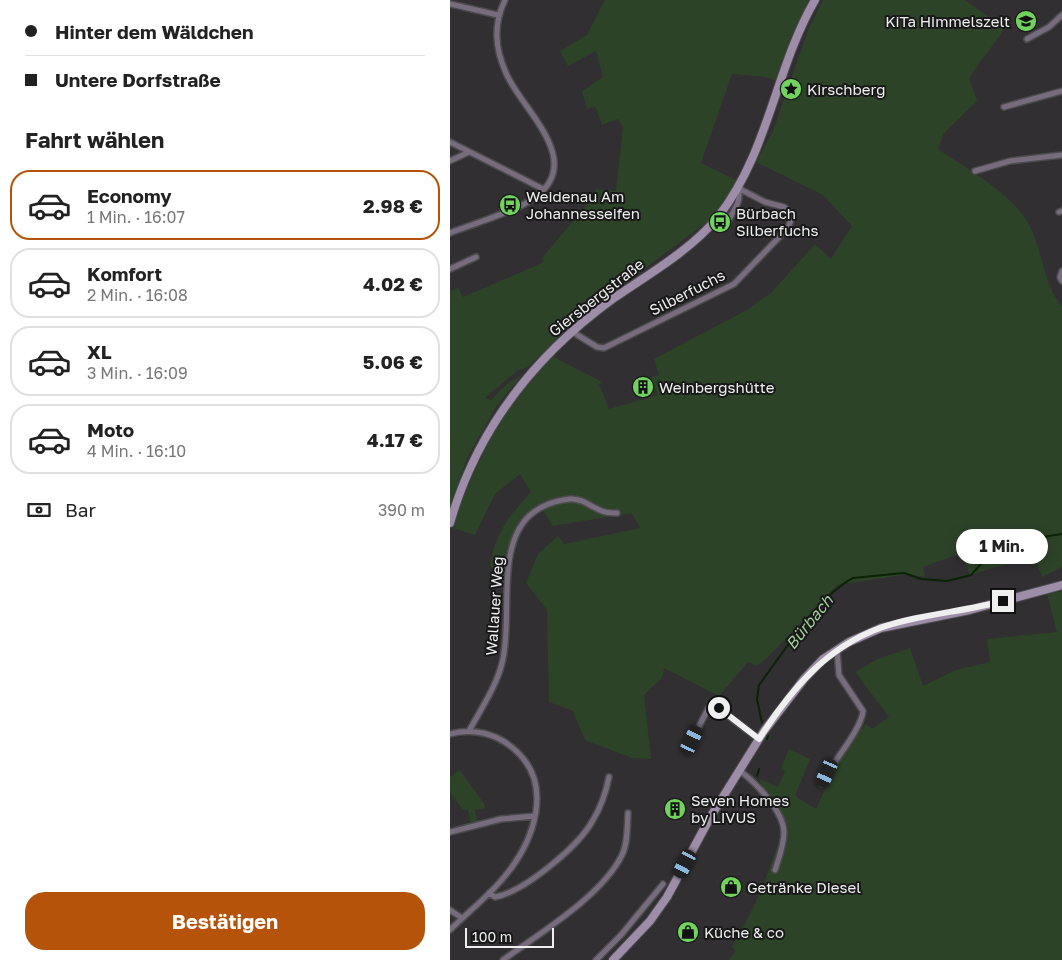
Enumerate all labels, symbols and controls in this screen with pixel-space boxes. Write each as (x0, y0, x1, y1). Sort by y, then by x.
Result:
school or university icon: KiTa Himmelszelt (1014, 9, 1038, 33)
place label: KiTa Himmelszelt (885, 12, 1010, 30)
text: Hinter dem Wäldchen (55, 20, 254, 43)
text: Untere Dorfstraße (55, 68, 221, 91)
place icon: Kirschberg (779, 77, 803, 101)
place label: Kirschberg (807, 80, 885, 98)
text: Fahrt wählen (25, 126, 164, 153)
icon: car (27, 183, 72, 228)
text: Economy (87, 184, 172, 207)
place label: Weidenau Am Johannesseifen (526, 187, 640, 222)
bus stop icon: Weidenau Am Johannesseifen (498, 193, 522, 217)
text: 2.98 € (363, 194, 423, 217)
place label: Bürbach Silberfuchs (736, 204, 818, 239)
text: 1 Min. · 16:07 (87, 207, 185, 227)
bus stop icon: Bürbach Silberfuchs (708, 210, 732, 234)
street label: Giersbergstraße (545, 254, 647, 340)
icon: car (27, 261, 72, 306)
text: Komfort (87, 262, 162, 285)
street label: Silberfuchs (646, 265, 728, 319)
text: 4.02 € (363, 272, 423, 295)
text: 2 Min. · 16:08 (87, 285, 188, 305)
icon: car (27, 339, 72, 384)
text: XL (87, 340, 112, 363)
text: 5.06 € (363, 350, 423, 373)
text: 3 Min. · 16:09 (87, 363, 188, 383)
building icon: Weinbergshütte (631, 375, 655, 399)
place label: Weinbergshütte (659, 378, 775, 396)
icon: car (27, 417, 72, 462)
text: Moto (87, 418, 134, 441)
text: 4.17 € (367, 428, 423, 451)
text: 4 Min. · 16:10 (87, 441, 186, 461)
icon: cash (25, 496, 53, 524)
text: Bar (65, 498, 96, 521)
text: 390 m (378, 500, 425, 520)
callout: 1 Min. (957, 528, 1049, 564)
text: 1 Min. (979, 536, 1025, 556)
street label: Wallauer Weg (482, 556, 506, 656)
water label: Bürbach (781, 590, 838, 653)
route end (992, 590, 1014, 612)
route start (708, 697, 730, 719)
car (678, 723, 705, 757)
car (814, 756, 839, 790)
place label: Seven Homes by LIVUS (691, 791, 789, 826)
building icon: Seven Homes by LIVUS (663, 797, 687, 821)
car (671, 847, 698, 881)
shop icon: Getränke Diesel (719, 875, 743, 899)
place label: Getränke Diesel (747, 878, 861, 896)
button: Bestätigen (25, 892, 425, 950)
shop icon: Küche & co (676, 920, 700, 944)
place label: Küche & co (704, 923, 784, 941)
scale bar (465, 925, 554, 948)
text: 100 m (472, 928, 512, 945)

